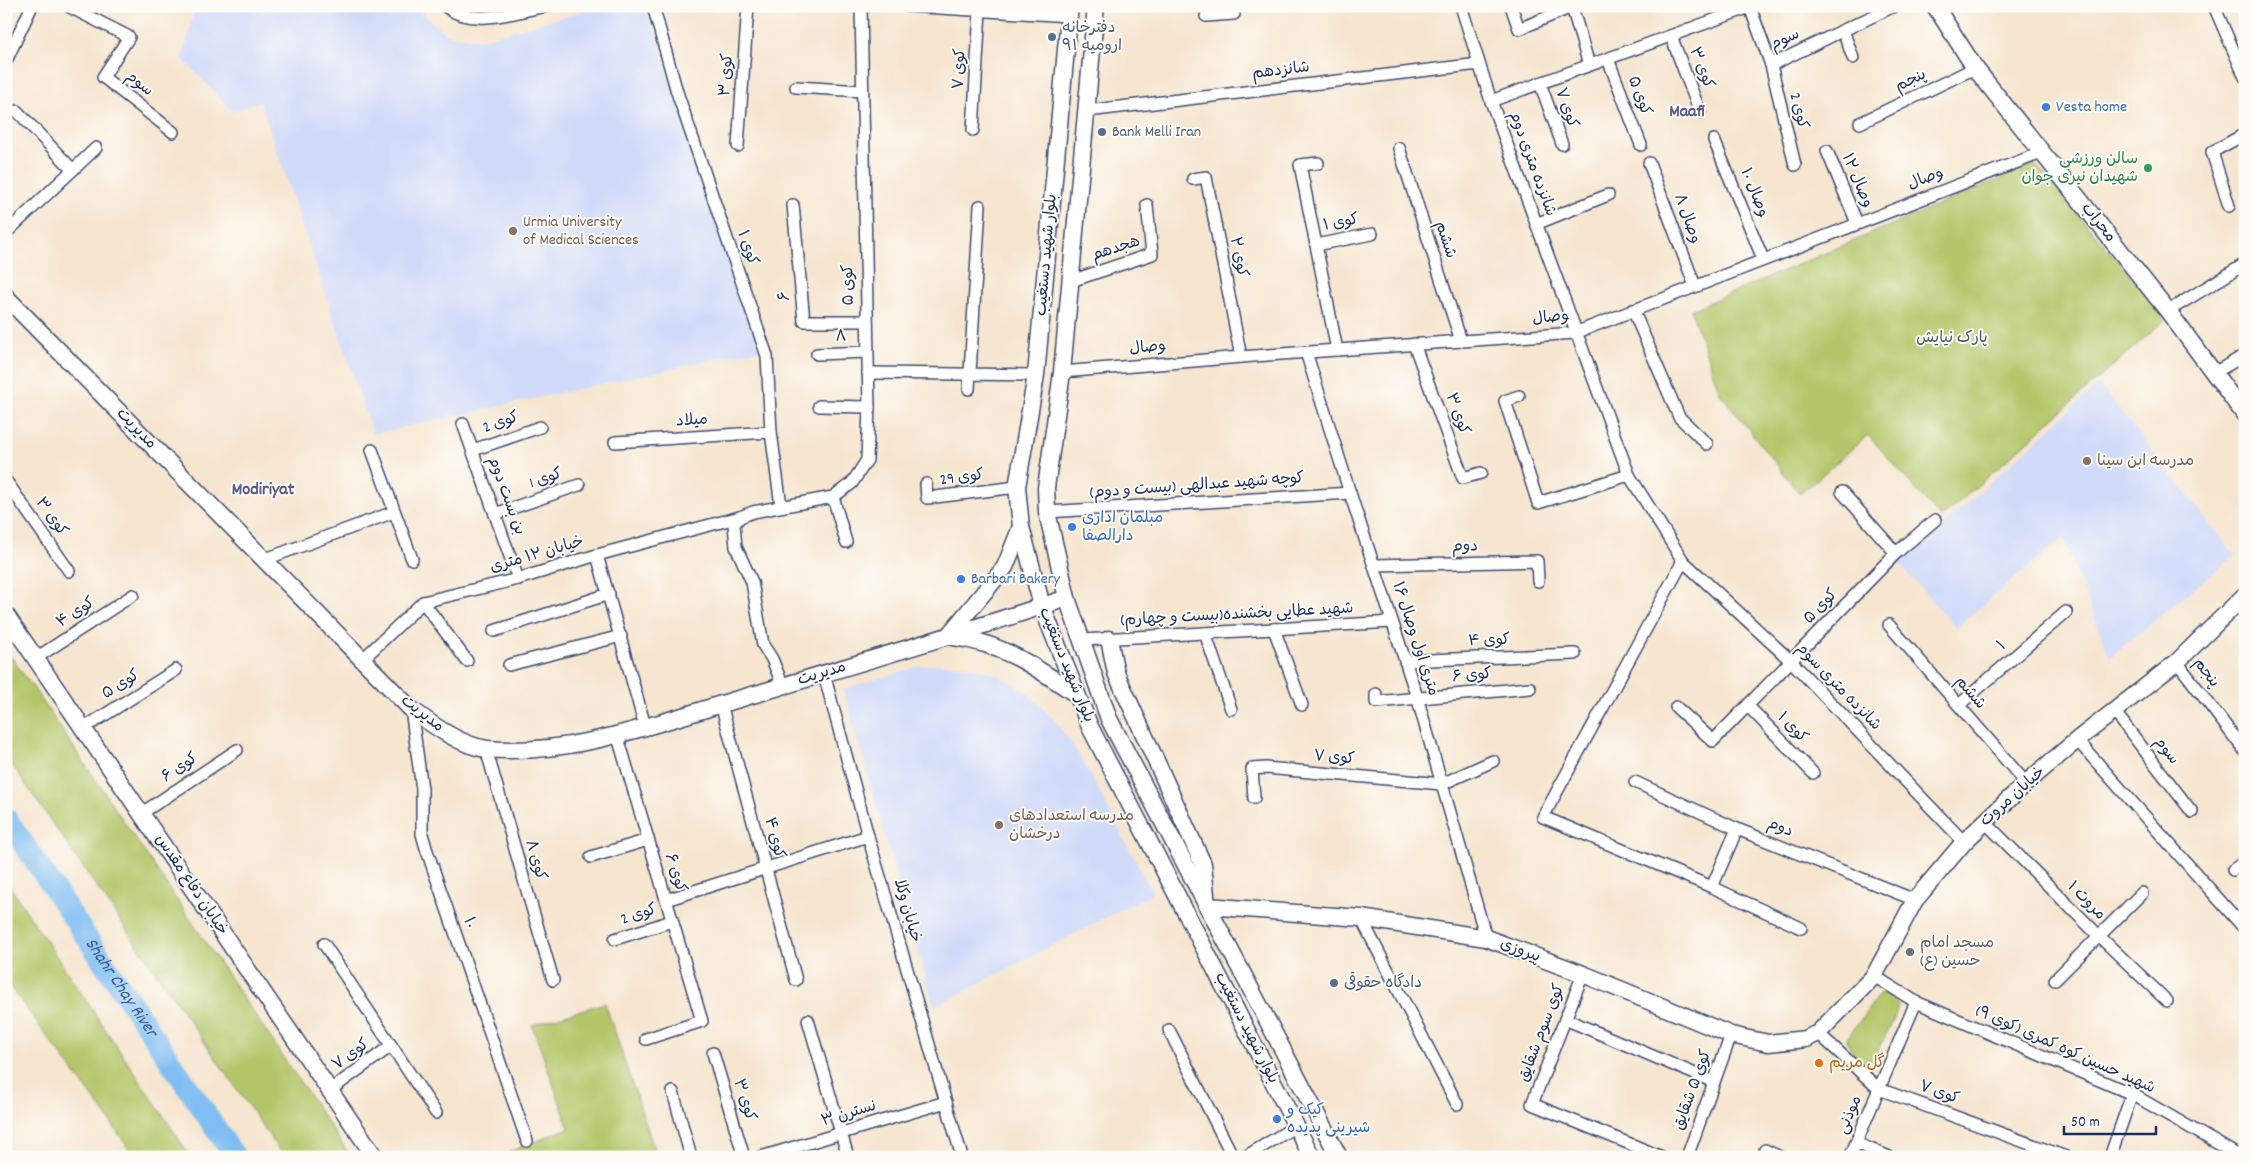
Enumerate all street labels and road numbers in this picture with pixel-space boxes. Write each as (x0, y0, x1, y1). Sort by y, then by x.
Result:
street label: سوم (1766, 23, 1804, 57)
street label: کوی ۳ (1683, 44, 1719, 92)
street label: کوی ۷ (947, 48, 973, 90)
street label: کوی ۳ (714, 53, 740, 97)
street label: شانزدهم (1251, 56, 1311, 86)
street label: پنجم (1891, 64, 1931, 98)
street label: سوم (120, 66, 158, 102)
street label: کوی ۵ (1621, 73, 1657, 119)
street label: کوی ۷ (1548, 85, 1584, 131)
street label: کوی 2 (1782, 90, 1814, 132)
street label: شانزده متری دوم (1502, 108, 1562, 220)
street label: وصال ۱۲ (1835, 150, 1879, 212)
street label: وصال (1904, 162, 1948, 196)
street label: وصال ۱۰ (1734, 165, 1774, 221)
street label: وصال ۸ (1667, 191, 1707, 247)
street label: بلوار شهید دستغیب (1030, 193, 1064, 317)
street label: محراب (2075, 198, 2121, 248)
street label: کوی ۱ (1321, 208, 1361, 238)
street label: ششم (1428, 218, 1462, 262)
street label: کوی ۱ (730, 227, 764, 269)
street label: هجدهم (1089, 230, 1143, 268)
street label: کوی ۲ (1223, 235, 1253, 279)
street label: کوی ۵ (837, 264, 861, 306)
street label: ۶ (773, 290, 797, 302)
street label: وصال (1531, 305, 1571, 331)
street label: ۸ (835, 325, 847, 349)
street label: وصال (1128, 335, 1168, 361)
street label: کوی ۳ (1439, 390, 1475, 438)
street label: مدیریت (111, 403, 161, 455)
street label: کوی 2 (480, 406, 522, 440)
street label: میلاد (675, 408, 709, 434)
street label: بن بست دوم (481, 454, 531, 538)
street label: کوی 1 (526, 463, 566, 495)
street label: کوی 29 (939, 464, 985, 492)
street label: کوچه شهید عبدالهی (بیست و دوم) (1089, 467, 1305, 505)
street label: کوی ۳ (29, 493, 73, 541)
street label: خیابان ۱۲ متری (487, 531, 587, 579)
street label: دوم (1452, 535, 1478, 559)
street label: ۱۶ متری اول وصال (1386, 579, 1444, 699)
street label: کوی ۵ (1798, 584, 1844, 630)
street label: کوی ۴ (52, 592, 100, 634)
street label: شهید عطایی بخشنده(بیست و چهارم) (1120, 597, 1354, 633)
street label: بلوار شهید دستغیب (1032, 604, 1100, 726)
street label: کوی ۴ (1468, 629, 1510, 653)
street label: ۱ (1992, 635, 2012, 657)
street label: شانزده متری سوم (1790, 638, 1886, 736)
street label: پنجم (2187, 653, 2225, 693)
street label: مدیریت (795, 656, 849, 692)
street label: کوی ۶ (1451, 663, 1493, 689)
street label: کوی ۵ (98, 664, 145, 706)
street label: ششم (1949, 671, 1991, 715)
street label: مدیریت (395, 690, 449, 738)
street label: کوی ۱ (1771, 707, 1813, 749)
street label: سوم (2148, 732, 2184, 770)
street label: کوی ۷ (1312, 745, 1356, 771)
street label: کوی ۶ (157, 747, 203, 789)
street label: خیابان مروت (1975, 761, 2051, 833)
street label: دوم (1764, 812, 1796, 844)
street label: کوی ۴ (757, 815, 791, 861)
street label: خیابان دفاع مقدس (149, 830, 233, 940)
street label: کوی ۸ (518, 837, 552, 883)
street label: کوی ۶ (658, 851, 692, 895)
street label: خیابان وکلا (887, 876, 927, 946)
street label: مروت ۱ (2061, 876, 2111, 926)
street label: کوی 2 (618, 898, 660, 932)
street label: ۱۰ (456, 914, 482, 932)
street label: پیروزی (1496, 933, 1544, 969)
street label: بلوار شهید دستغیب (1208, 968, 1284, 1088)
street label: کوی سوم شقایق (1513, 981, 1571, 1085)
street label: شهید حسین کوه کمری (کوی ۹) (1971, 1000, 2159, 1100)
street label: کوی ۷ (328, 1034, 375, 1076)
street label: کوی ۵ شقایق (1668, 1046, 1718, 1133)
street label: کوی ۷ (1916, 1075, 1962, 1111)
street label: کوی ۳ (727, 1076, 761, 1124)
street label: موذنی (1832, 1092, 1868, 1138)
street label: نسترن ۳ (819, 1095, 879, 1133)

